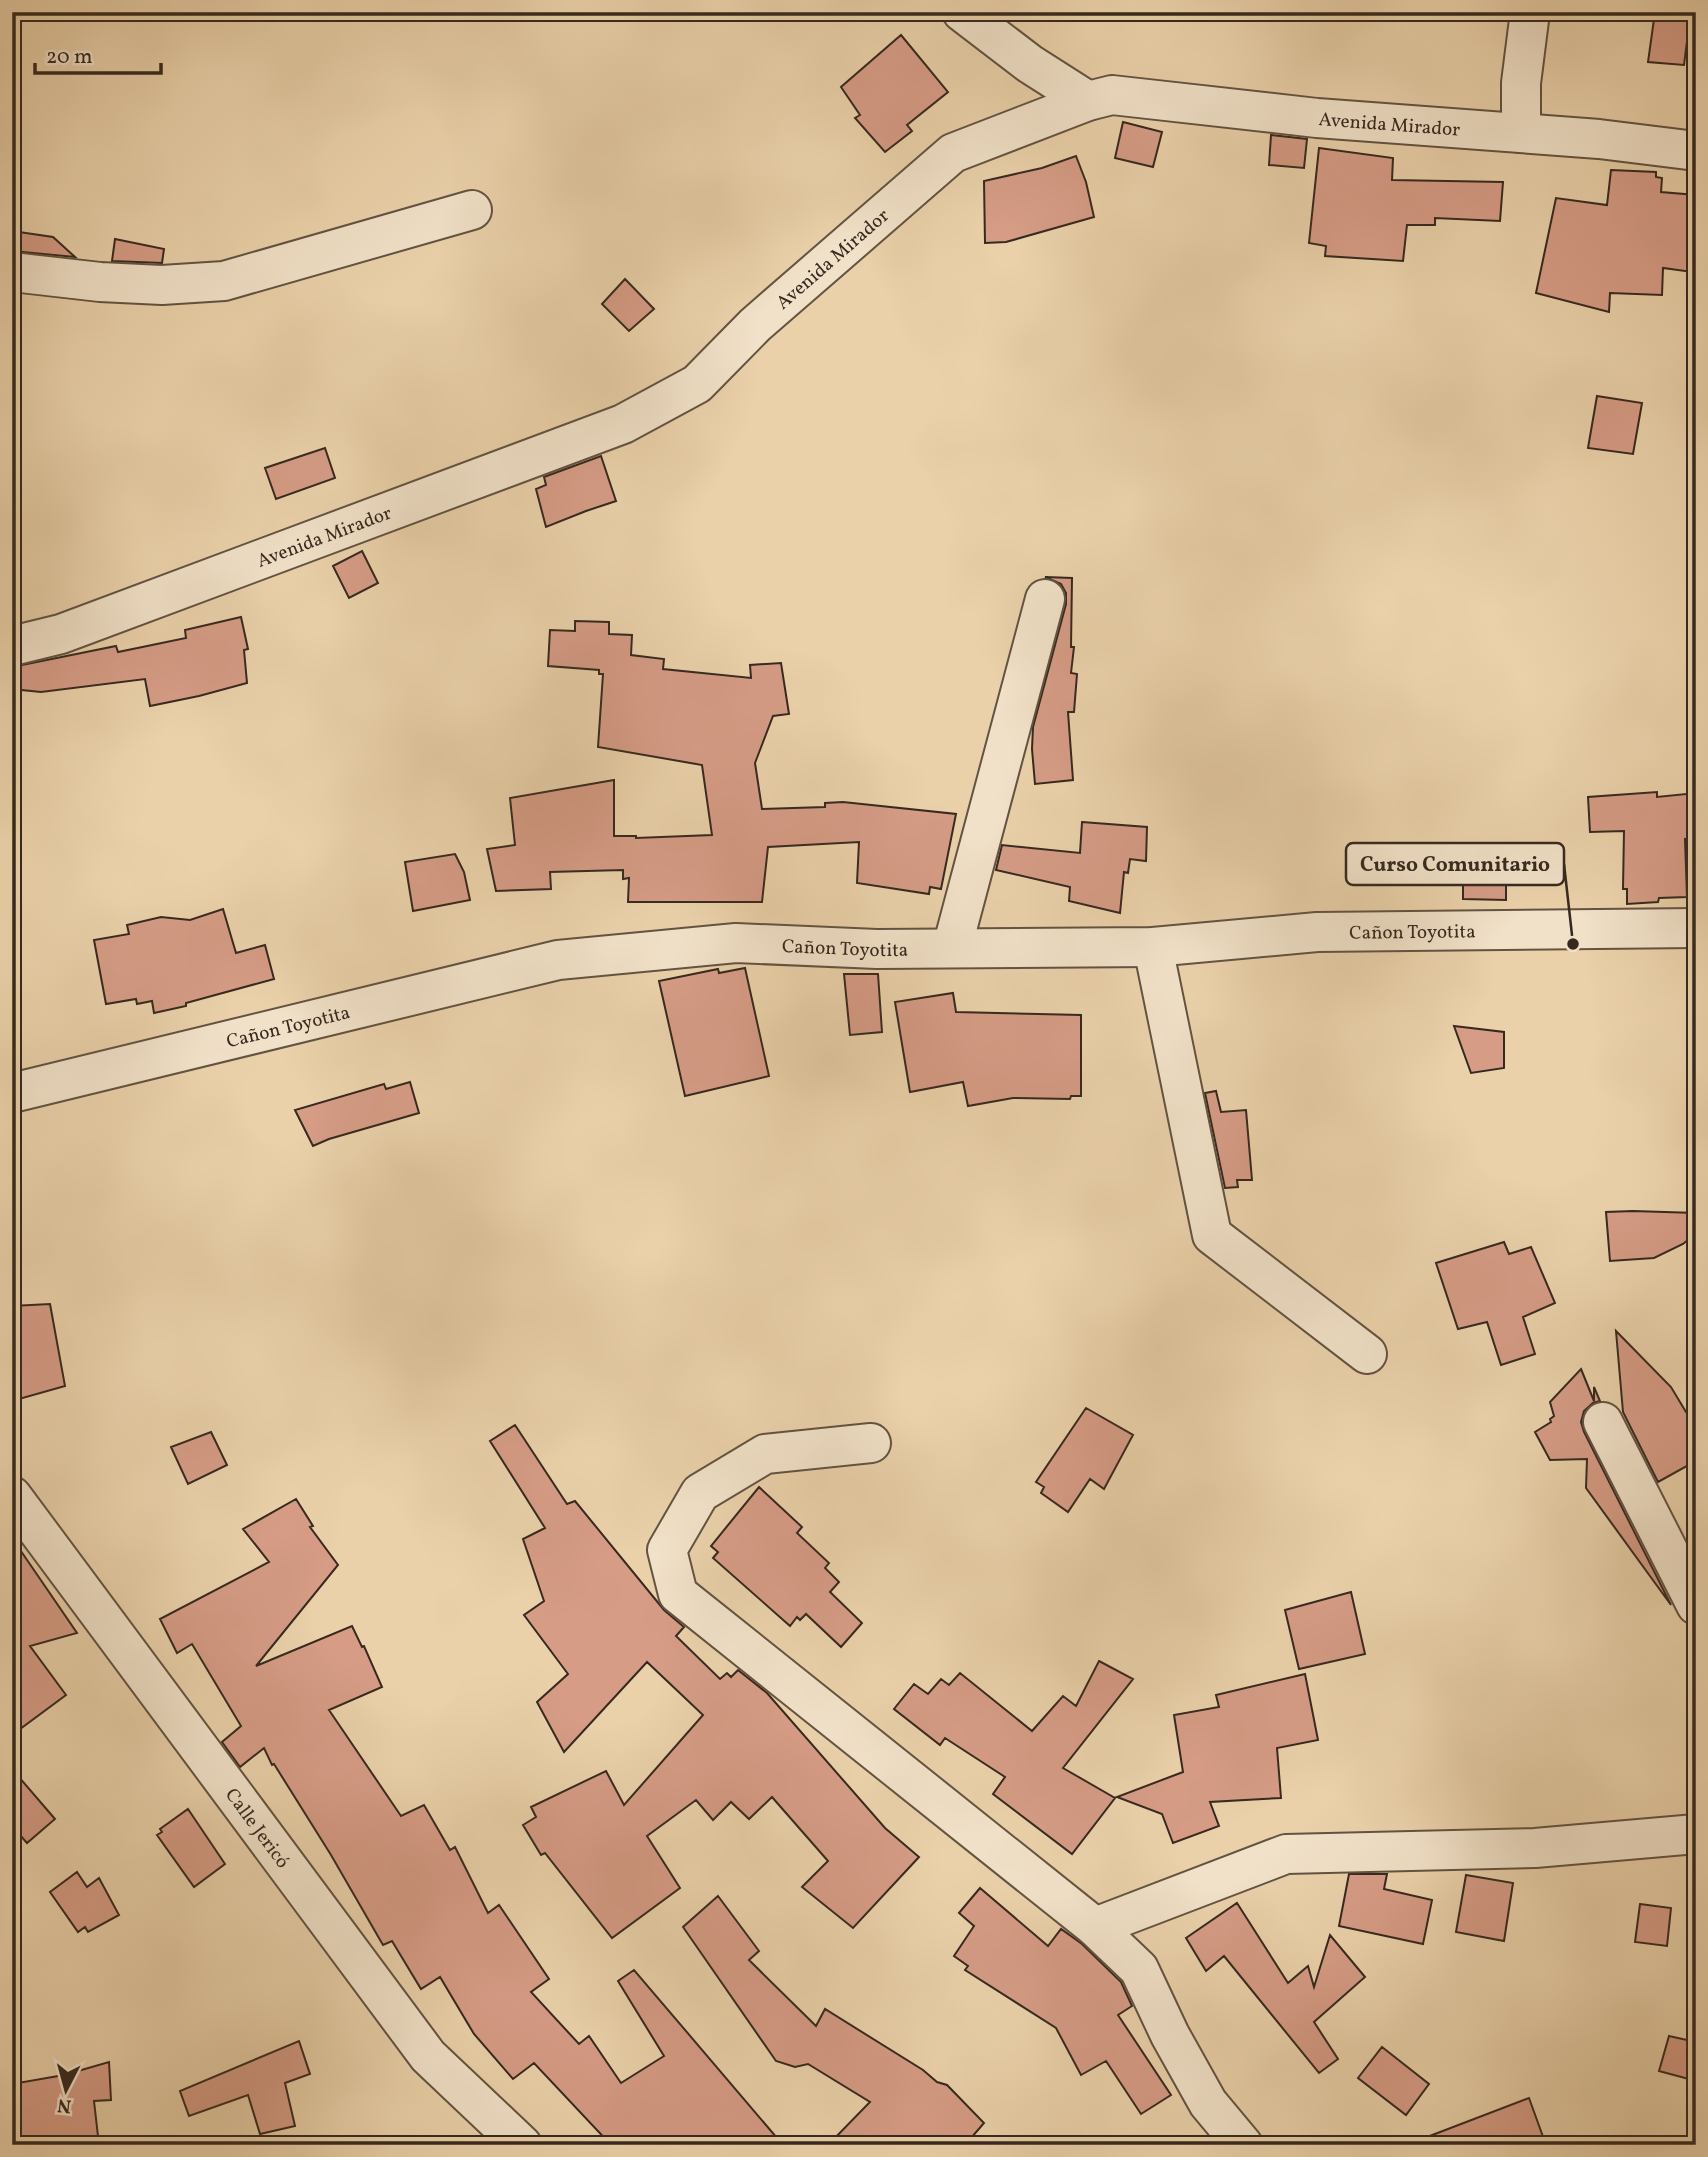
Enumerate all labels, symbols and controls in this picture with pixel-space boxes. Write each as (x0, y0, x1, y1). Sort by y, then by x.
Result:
scale bar (35, 32, 161, 76)
text: 20 m (46, 43, 92, 72)
street label: Avenida Mirador (1318, 107, 1461, 144)
street label: Avenida Mirador (771, 203, 895, 316)
street label: Avenida Mirador (254, 501, 396, 575)
callout: Curso Comunitario (1346, 843, 1564, 885)
text: Curso Comunitario (1360, 851, 1550, 880)
street label: Cañon Toyotita (1349, 919, 1476, 947)
street label: Cañon Toyotita (781, 934, 908, 964)
street label: Cañon Toyotita (224, 1000, 353, 1055)
street label: Calle Jericó (218, 1783, 295, 1874)
north arrow (32, 2056, 102, 2126)
text: N (56, 2091, 73, 2119)

